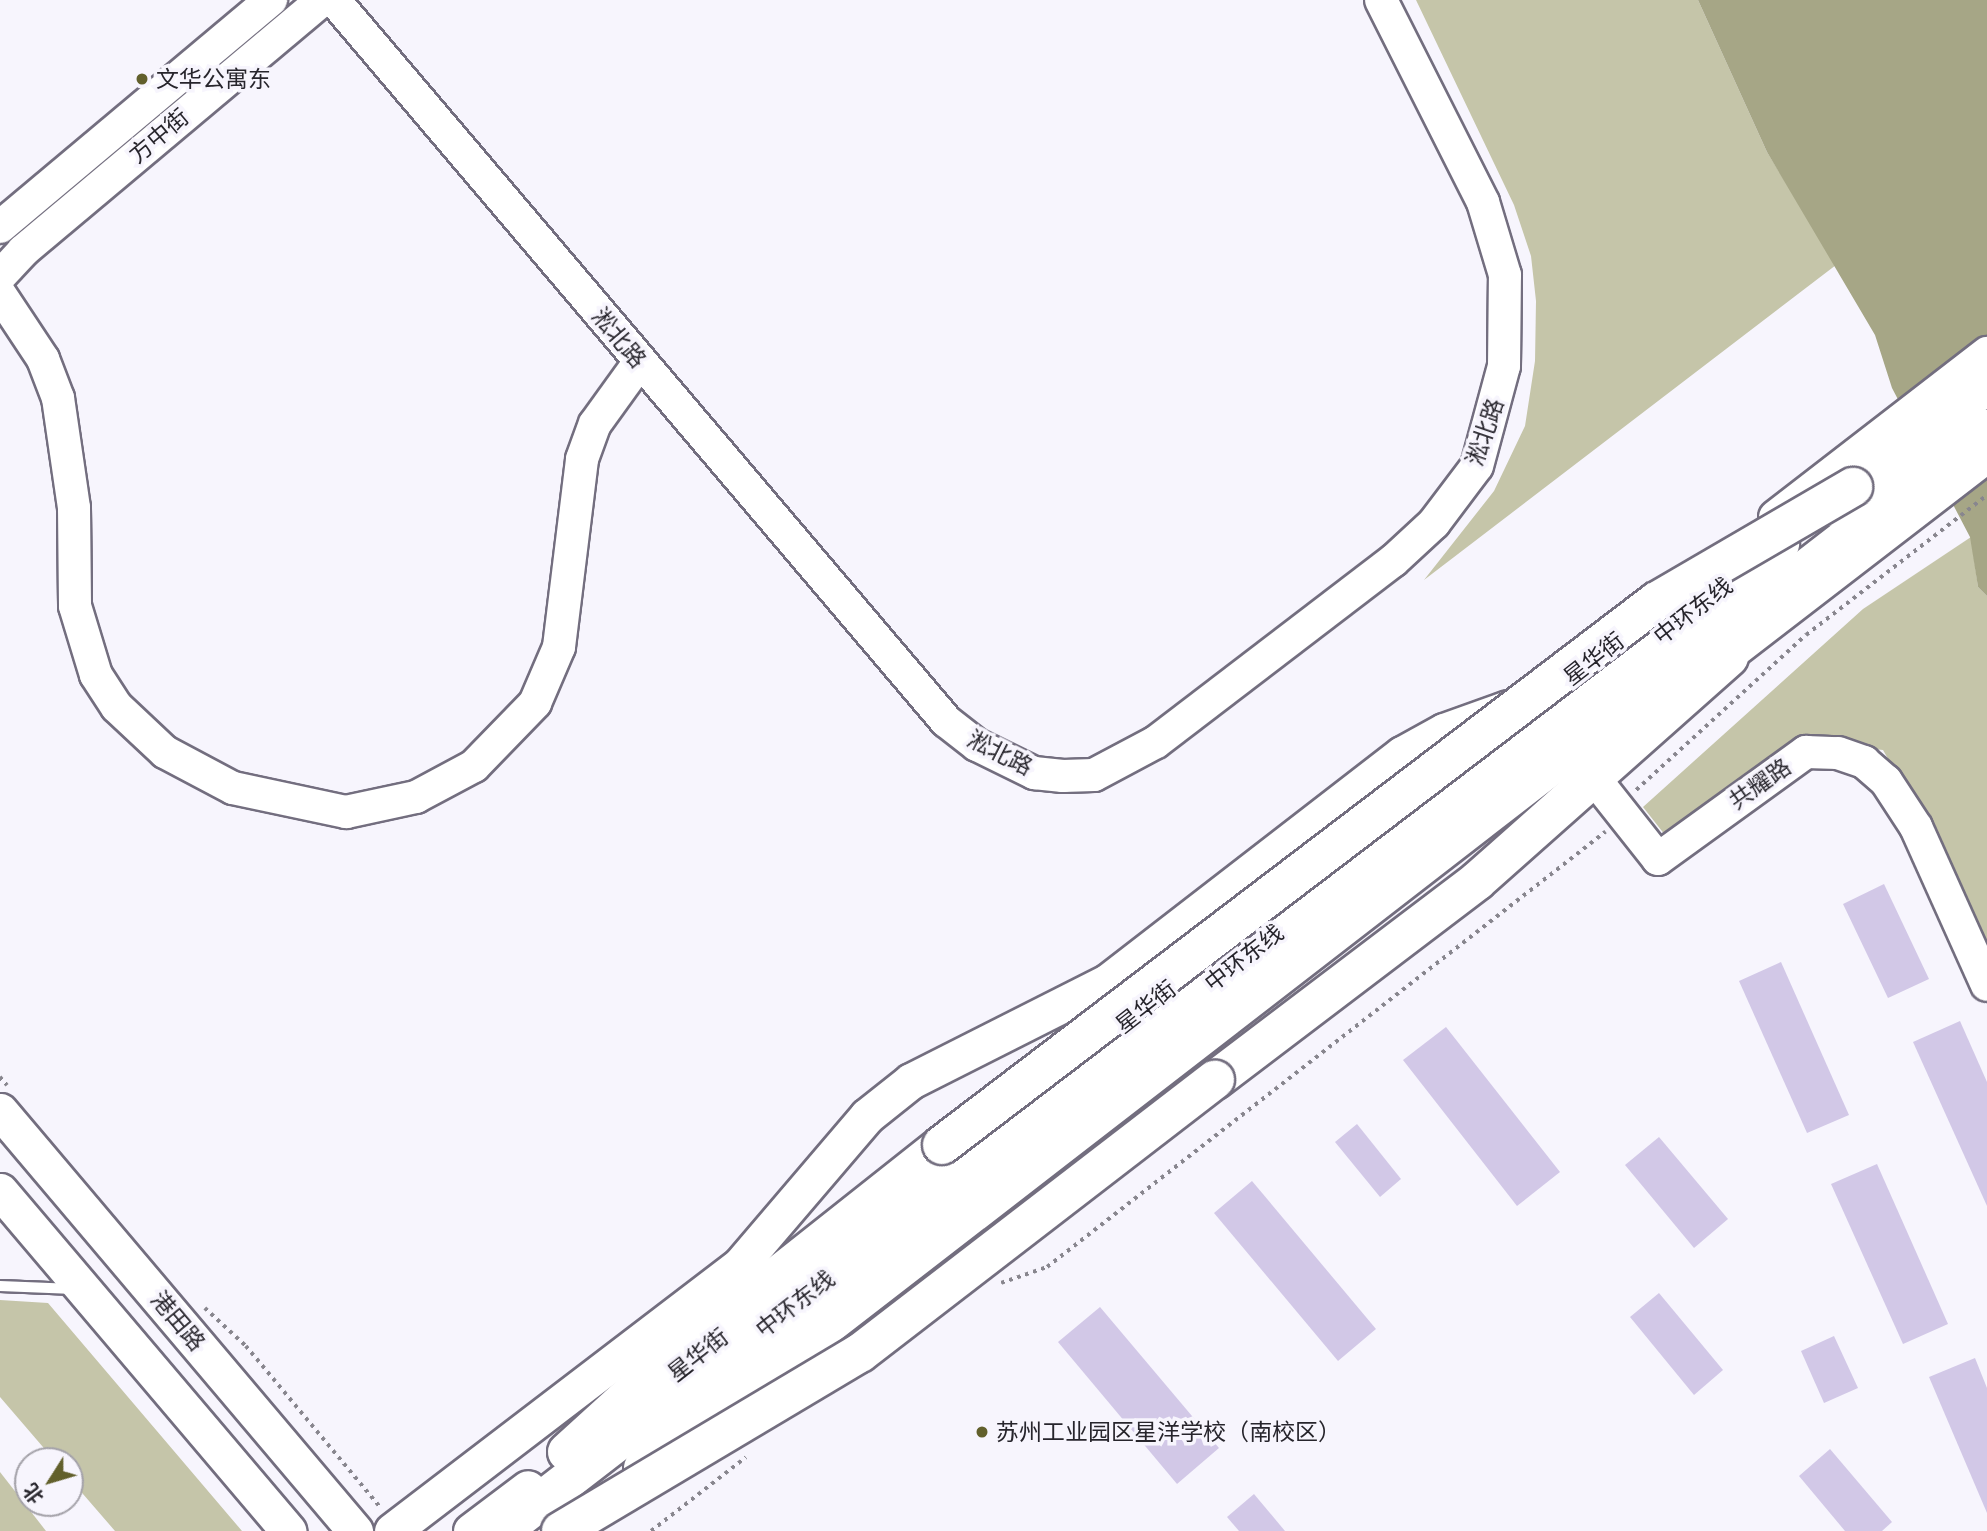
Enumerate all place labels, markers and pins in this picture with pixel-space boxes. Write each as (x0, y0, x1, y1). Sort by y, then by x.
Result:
place label: 文华公寓东 (156, 65, 271, 93)
marker: 文华公寓东 (134, 71, 150, 87)
place label: 苏州工业园区星洋学校（南校区） (996, 1418, 1341, 1446)
marker: 苏州工业园区星洋学校（南校区） (974, 1424, 990, 1440)

